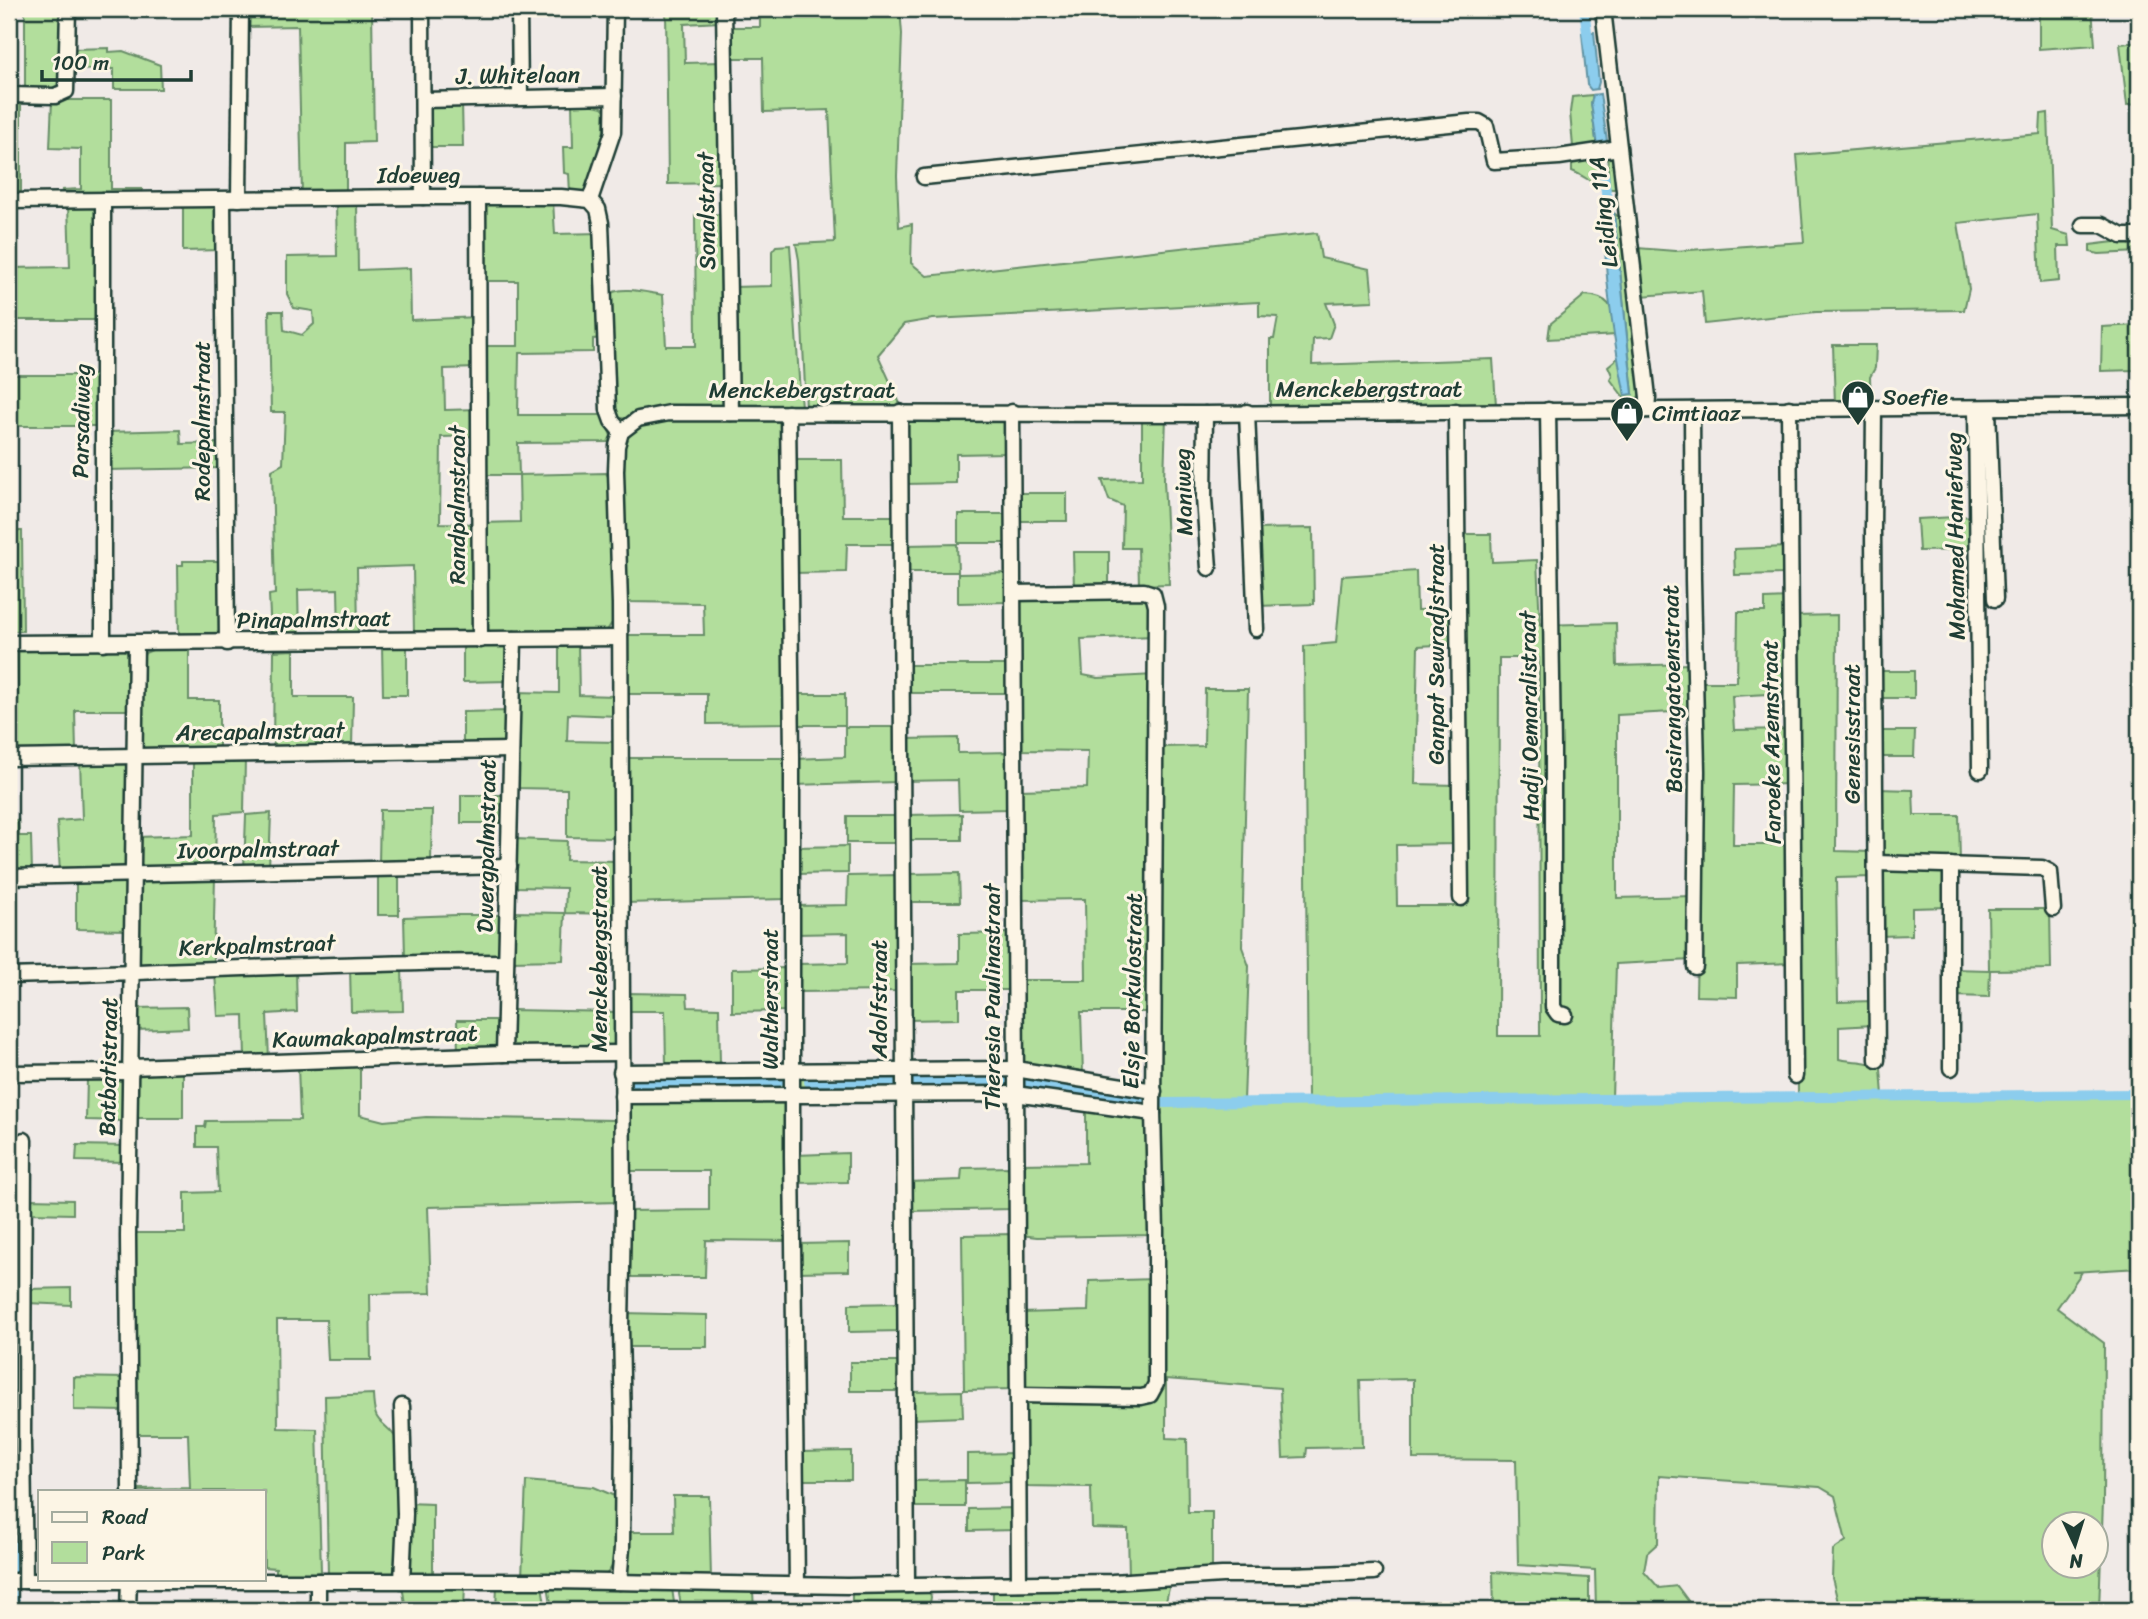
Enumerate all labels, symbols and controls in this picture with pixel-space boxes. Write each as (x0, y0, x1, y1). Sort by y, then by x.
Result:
scale bar (42, 38, 191, 82)
text: 100 m (52, 44, 109, 82)
street label: J. Whitelaan (455, 54, 580, 97)
street label: Sonalstraat (685, 150, 728, 270)
street label: Leiding 11A (1576, 154, 1631, 270)
street label: Idoeweg (376, 155, 461, 196)
street label: Rodepalmstraat (182, 341, 223, 501)
street label: Parsadiweg (60, 363, 103, 479)
street label: Menckebergstraat (1276, 369, 1462, 410)
street label: Menckebergstraat (709, 370, 895, 411)
place label: Soefie (1882, 377, 1948, 418)
shop icon: Soefie (1839, 378, 1877, 427)
place label: Cimtiaaz (1652, 393, 1741, 434)
shop icon: Cimtiaaz (1608, 394, 1646, 443)
street label: Randpalmstraat (437, 424, 478, 585)
street label: Mohamed Haniefweg (1933, 431, 1978, 640)
street label: Maniweg (1161, 447, 1206, 536)
street label: Ganpat Sewradjstraat (1416, 543, 1457, 765)
street label: Basirangatoenstraat (1650, 585, 1695, 793)
street label: Pinapalmstraat (236, 598, 392, 641)
street label: Hadji Oemaralistraat (1507, 609, 1552, 821)
street label: Faroeke Azemstraat (1749, 640, 1794, 844)
street label: Genesisstraat (1832, 664, 1873, 804)
street label: Arecapalmstraat (174, 710, 346, 753)
street label: Dwergpalmstraat (464, 759, 509, 933)
street label: Ivoorpalmstraat (176, 828, 341, 871)
street label: Menckebergstraat (579, 866, 620, 1052)
street label: Theresia Paulinastraat (972, 882, 1013, 1111)
street label: Elsje Borkulostraat (1110, 893, 1155, 1089)
street label: Kerkpalmstraat (178, 922, 338, 969)
street label: Waltherstraat (750, 928, 791, 1070)
street label: Adolfstraat (859, 940, 900, 1059)
street label: Batbatistraat (87, 997, 130, 1137)
street label: Kawmakapalmstraat (272, 1012, 478, 1061)
legend (38, 1490, 266, 1580)
text: Road (102, 1498, 149, 1536)
north arrow (2039, 1510, 2110, 1580)
text: Park (102, 1534, 145, 1572)
text: N (2068, 1544, 2085, 1578)

